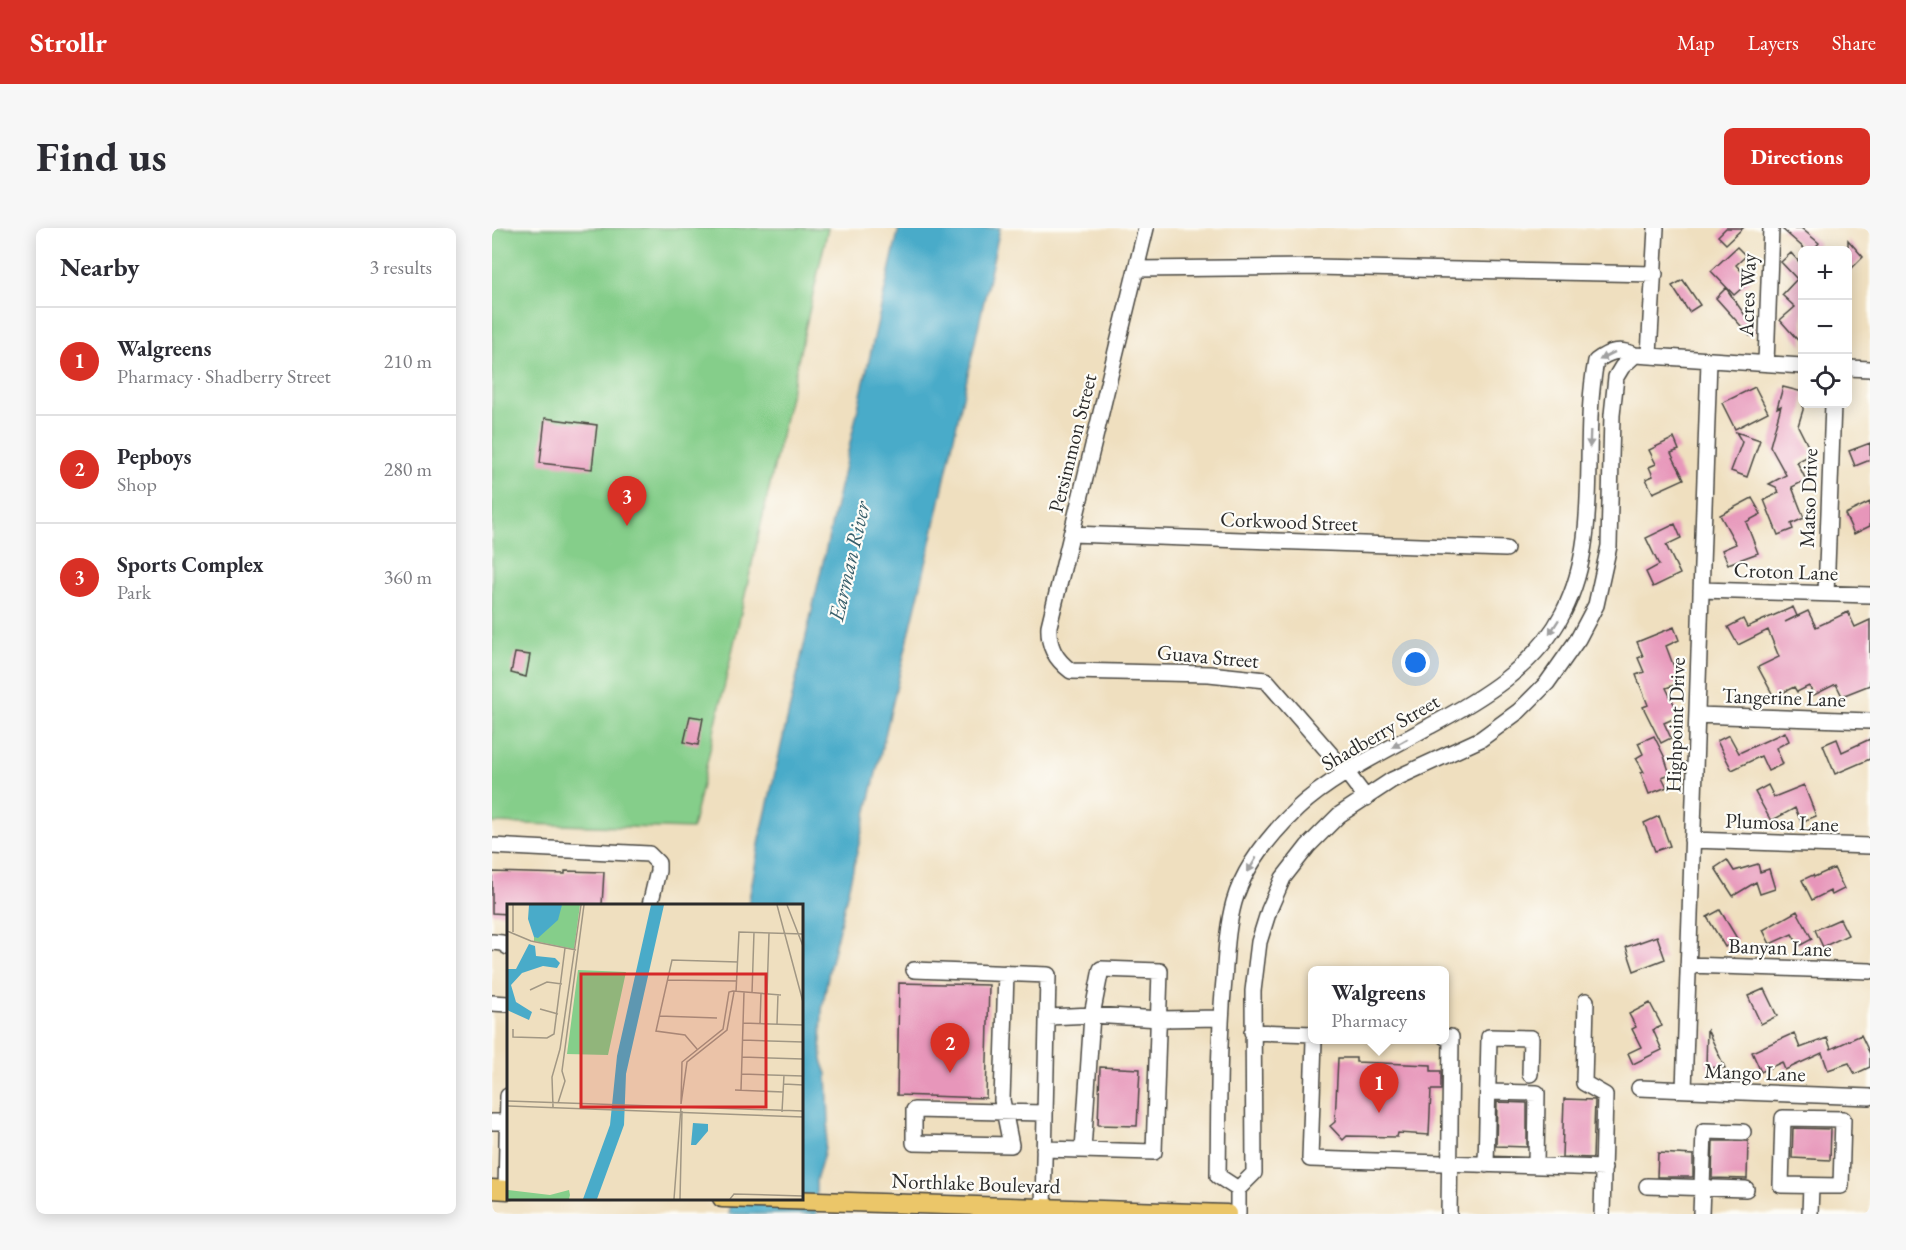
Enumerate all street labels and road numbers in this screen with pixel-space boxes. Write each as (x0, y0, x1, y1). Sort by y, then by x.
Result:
street label: Acres Way (1732, 252, 1762, 338)
street label: Persimmon Street (1042, 370, 1102, 515)
street label: Matso Drive (1793, 448, 1823, 548)
street label: Corkwood Street (1220, 505, 1359, 537)
street label: Croton Lane (1733, 556, 1839, 586)
street label: Guava Street (1156, 638, 1260, 674)
street label: Highpoint Drive (1659, 657, 1691, 793)
street label: Tangerine Lane (1721, 681, 1847, 713)
street label: Shadberry Street (1316, 687, 1444, 777)
street label: Plumosa Lane (1725, 807, 1839, 837)
street label: Banyan Lane (1728, 932, 1832, 962)
street label: Mango Lane (1704, 1057, 1806, 1087)
street label: Northlake Boulevard (891, 1167, 1061, 1199)

